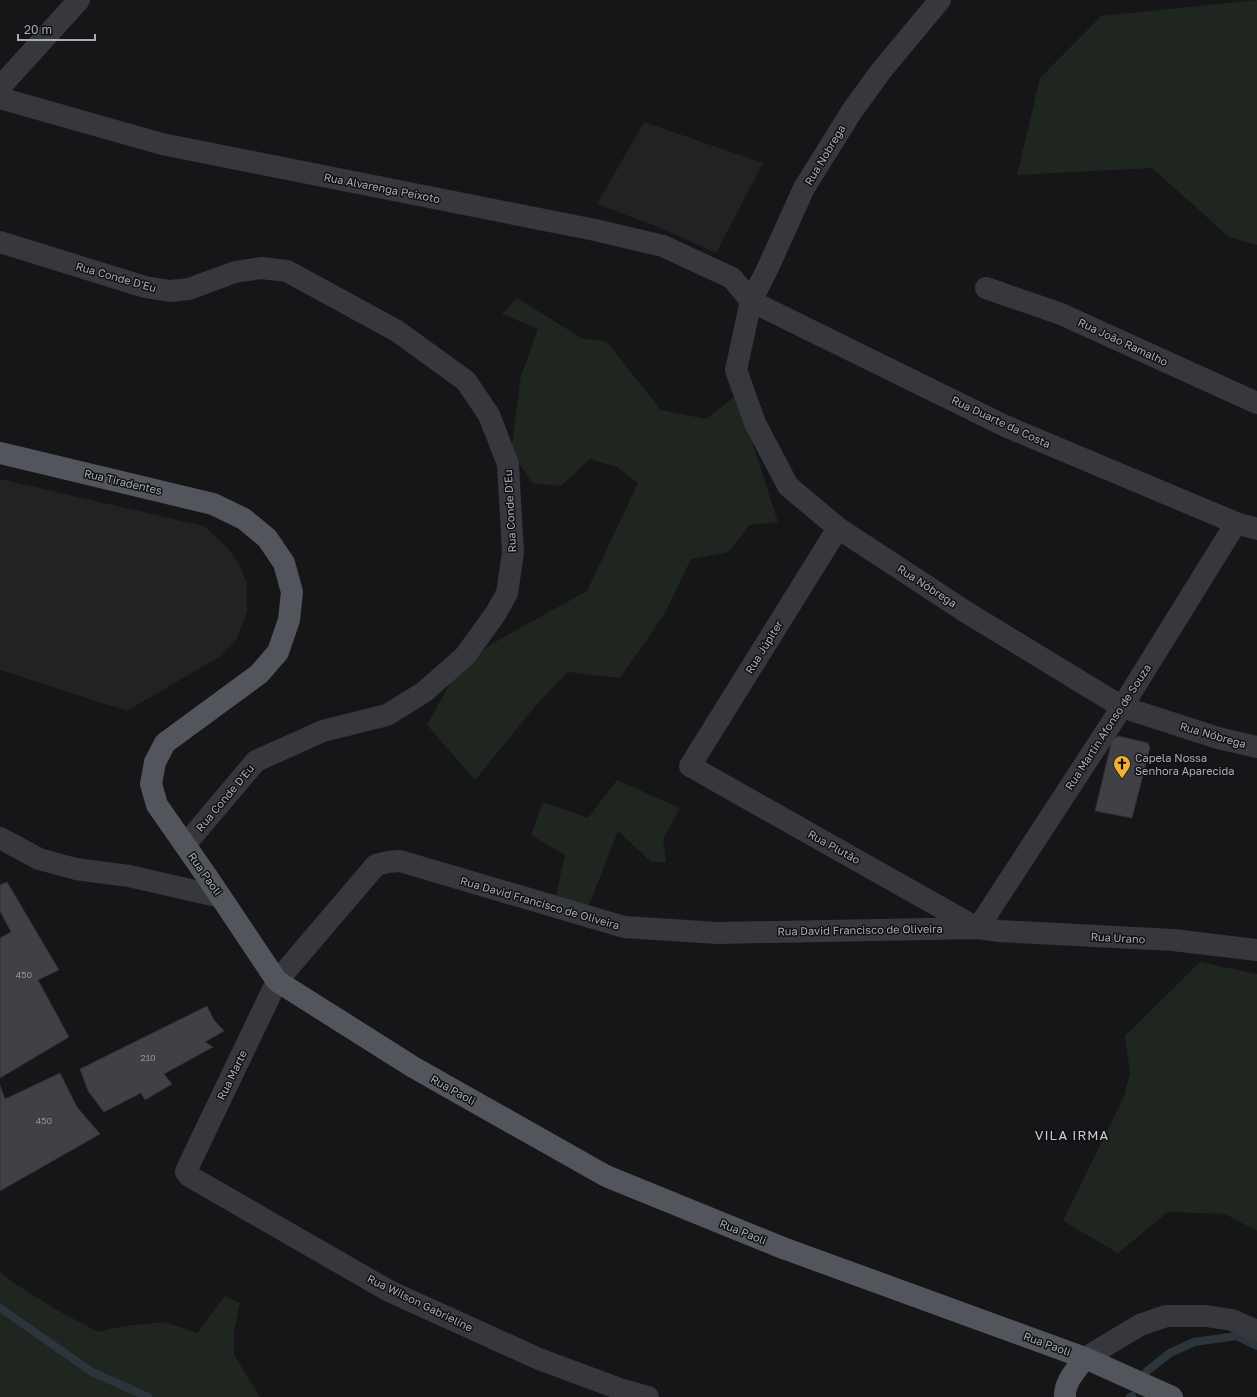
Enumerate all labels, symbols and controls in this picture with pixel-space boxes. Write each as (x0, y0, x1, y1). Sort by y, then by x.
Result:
scale bar (18, 16, 95, 42)
text: 20 m (24, 22, 52, 37)
street label: Rua Nobrega (801, 122, 848, 187)
street label: Rua Alvarenga Peixoto (323, 170, 442, 205)
street label: Rua Conde D'Eu (74, 259, 158, 294)
street label: Rua João Ramalho (1076, 315, 1171, 368)
street label: Rua Duarte da Costa (950, 393, 1053, 450)
street label: Rua Tiradentes (83, 466, 163, 497)
street label: Rua Conde D'Eu (501, 469, 518, 553)
street label: Rua Nóbrega (895, 562, 959, 610)
street label: Rua Júpiter (742, 617, 785, 676)
street label: Rua Martin Afonso de Souza (1062, 661, 1153, 792)
street label: Rua Nóbrega (1179, 719, 1248, 750)
place label: Capela Nossa Senhora Aparecida (1135, 751, 1235, 777)
church icon: Capela Nossa Senhora Aparecida (1112, 754, 1132, 779)
street label: Rua Conde D'Eu (193, 762, 256, 834)
street label: Rua Plutão (806, 827, 863, 866)
street label: Rua Paoli (186, 850, 225, 898)
street label: Rua David Francisco de Oliveira (459, 874, 621, 932)
street label: Rua David Francisco de Oliveira (777, 922, 943, 937)
street label: Rua Urano (1090, 930, 1146, 945)
house number: 450 (16, 969, 33, 980)
street label: Rua Marte (214, 1048, 249, 1102)
house number: 210 (140, 1052, 156, 1063)
street label: Rua Paoli (429, 1072, 478, 1107)
house number: 450 (36, 1115, 53, 1126)
district label: VILA IRMA (1035, 1127, 1109, 1143)
street label: Rua Paoli (718, 1216, 769, 1247)
street label: Rua Wilson Gabrieline (365, 1271, 475, 1334)
street label: Rua Paoli (1022, 1329, 1073, 1358)

